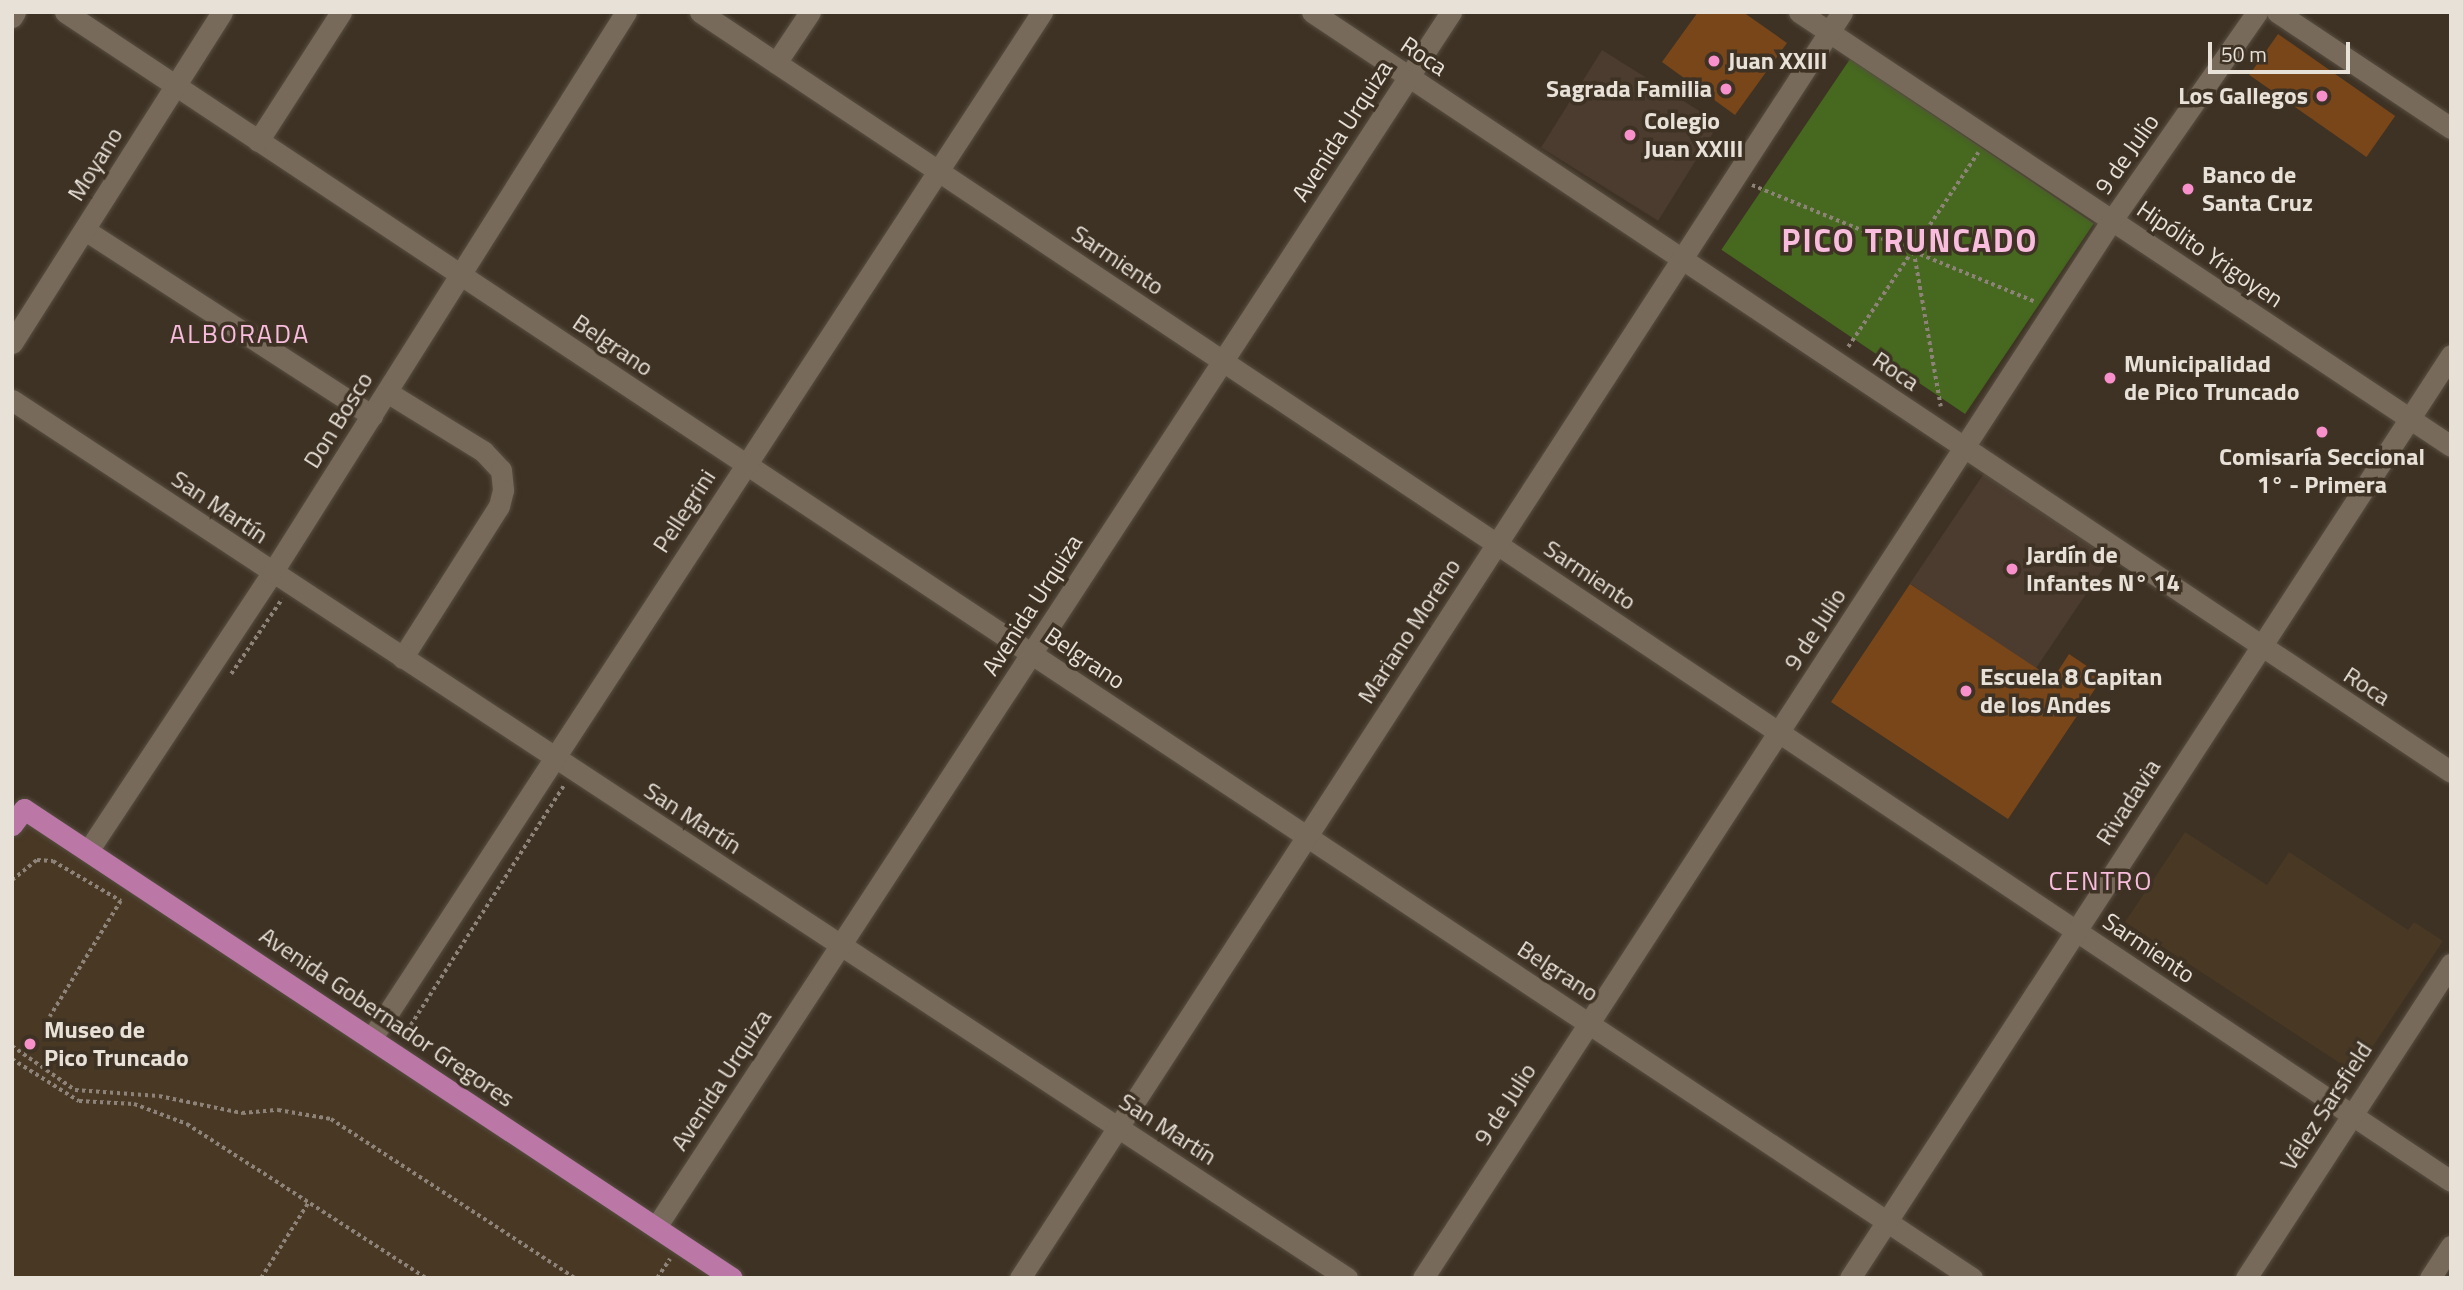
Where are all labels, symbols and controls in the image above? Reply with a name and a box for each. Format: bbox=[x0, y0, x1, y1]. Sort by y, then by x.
scale bar bbox=[2211, 28, 2353, 72]
street label: Roca bbox=[1395, 30, 1453, 82]
text: 50 m bbox=[2221, 38, 2267, 70]
place label: Juan XXIII bbox=[1728, 47, 1827, 75]
marker: Juan XXIII bbox=[1706, 53, 1722, 69]
street label: Avenida Urquiza bbox=[1286, 55, 1398, 207]
place label: Sagrada Familia bbox=[1546, 75, 1712, 103]
marker: Sagrada Familia bbox=[1718, 81, 1734, 97]
place label: Los Gallegos bbox=[2178, 82, 2308, 110]
marker: Los Gallegos bbox=[2314, 88, 2330, 104]
place label: Colegio Juan XXIII bbox=[1644, 107, 1743, 163]
street label: 9 de Julio bbox=[2089, 108, 2165, 200]
street label: Moyano bbox=[61, 122, 129, 206]
marker: Colegio Juan XXIII bbox=[1622, 127, 1638, 143]
place label: Banco de Santa Cruz bbox=[2202, 161, 2313, 217]
marker: Banco de Santa Cruz bbox=[2180, 181, 2196, 197]
street label: Hipólito Yrigoyen bbox=[2131, 194, 2289, 314]
street label: Sarmiento bbox=[1067, 219, 1169, 301]
district label: PICO TRUNCADO bbox=[1783, 221, 2037, 259]
street label: Belgrano bbox=[567, 308, 659, 382]
district label: ALBORADA bbox=[171, 318, 309, 350]
street label: Roca bbox=[1867, 345, 1925, 397]
place label: Municipalidad de Pico Truncado bbox=[2124, 350, 2299, 406]
street label: Don Bosco bbox=[297, 367, 379, 473]
marker: Municipalidad de Pico Truncado bbox=[2102, 370, 2118, 386]
marker: Comisaría Seccional 1° - Primera bbox=[2314, 424, 2330, 440]
place label: Comisaría Seccional 1° - Primera bbox=[2219, 443, 2425, 499]
street label: San Martín bbox=[166, 464, 274, 550]
street label: Pellegrini bbox=[646, 464, 722, 558]
street label: Avenida Urquiza bbox=[976, 529, 1088, 681]
street label: Sarmiento bbox=[1539, 534, 1641, 616]
place label: Jardín de Infantes N° 14 bbox=[2026, 541, 2180, 597]
street label: Mariano Moreno bbox=[1351, 553, 1467, 709]
marker: Jardín de Infantes N° 14 bbox=[2004, 561, 2020, 577]
street label: 9 de Julio bbox=[1778, 583, 1852, 675]
street label: Belgrano bbox=[1039, 621, 1131, 695]
street label: Roca bbox=[2338, 660, 2396, 712]
place label: Escuela 8 Capitan de los Andes bbox=[1980, 663, 2162, 719]
marker: Escuela 8 Capitan de los Andes bbox=[1958, 683, 1974, 699]
street label: Rivadavia bbox=[2090, 754, 2166, 850]
street label: San Martín bbox=[639, 776, 747, 860]
district label: CENTRO bbox=[2049, 865, 2153, 897]
street label: Sarmiento bbox=[2098, 907, 2200, 989]
street label: Avenida Gobernador Gregores bbox=[254, 921, 520, 1113]
street label: Belgrano bbox=[1512, 934, 1604, 1008]
street label: Avenida Urquiza bbox=[665, 1004, 777, 1156]
place label: Museo de Pico Truncado bbox=[44, 1016, 189, 1072]
marker: Museo de Pico Truncado bbox=[22, 1036, 38, 1052]
street label: Vélez Sarsfield bbox=[2274, 1036, 2378, 1176]
street label: 9 de Julio bbox=[1468, 1058, 1542, 1150]
street label: San Martín bbox=[1114, 1087, 1222, 1171]

